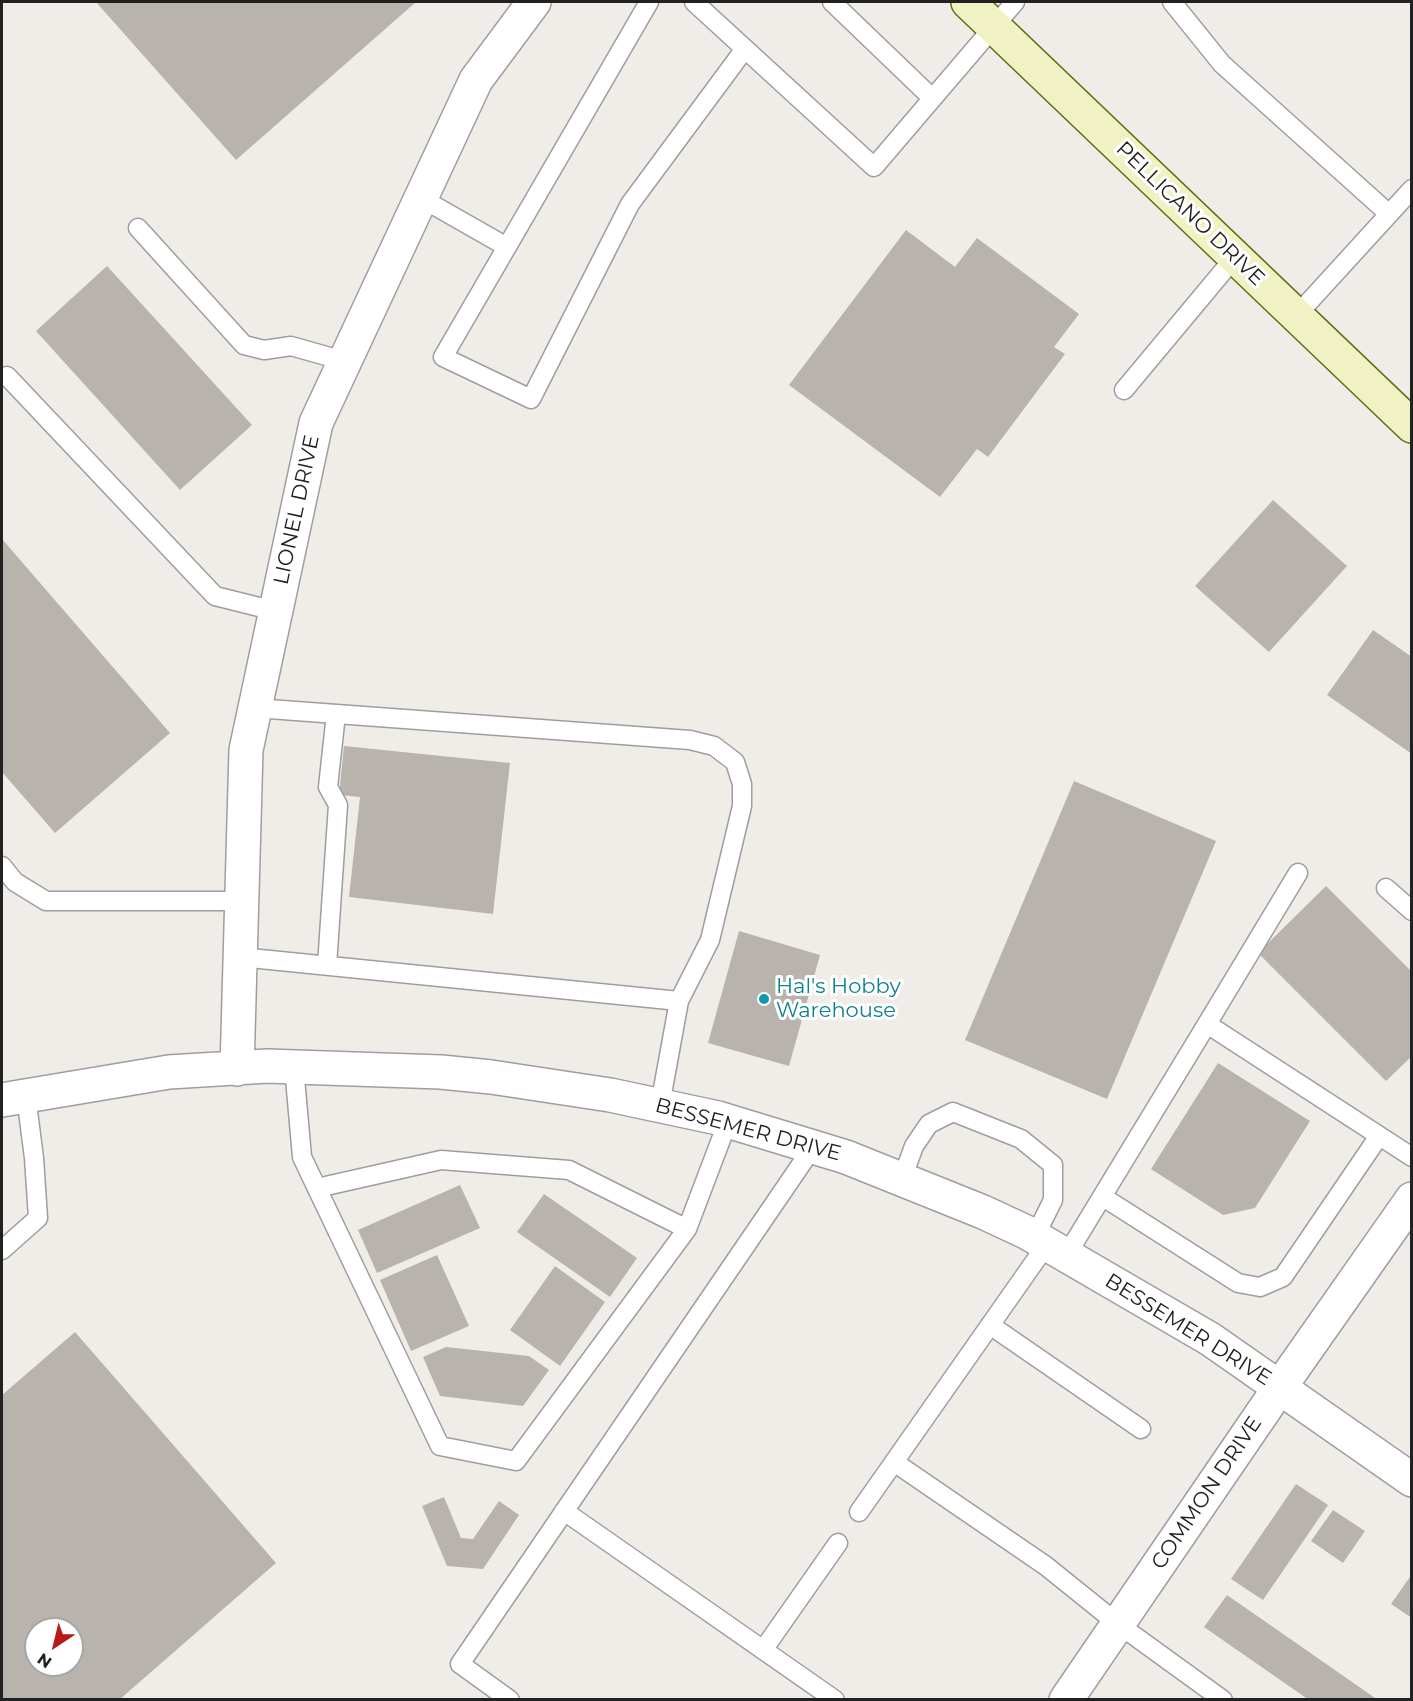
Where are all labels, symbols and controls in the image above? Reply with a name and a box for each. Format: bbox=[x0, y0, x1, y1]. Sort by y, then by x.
street label: PELLICANO DRIVE bbox=[1110, 137, 1270, 291]
street label: LIONEL DRIVE bbox=[269, 433, 325, 587]
place label: Hal's Hobby Warehouse bbox=[776, 974, 901, 1024]
marker: Hal's Hobby Warehouse bbox=[757, 992, 771, 1006]
street label: BESSEMER DRIVE bbox=[652, 1093, 844, 1167]
street label: BESSEMER DRIVE bbox=[1100, 1269, 1276, 1391]
street label: COMMON DRIVE bbox=[1146, 1412, 1268, 1574]
north arrow bbox=[24, 1617, 84, 1677]
text: N bbox=[34, 1649, 55, 1672]

